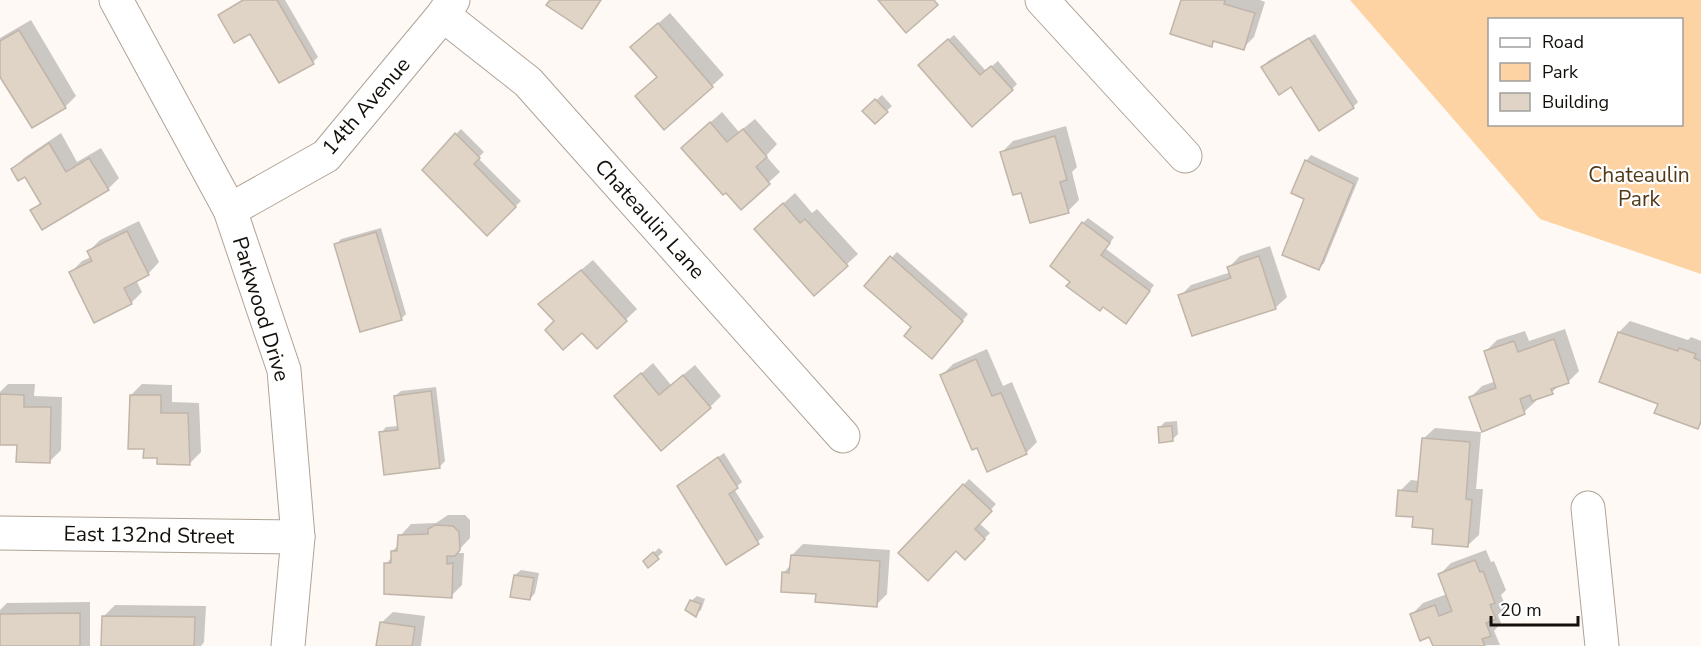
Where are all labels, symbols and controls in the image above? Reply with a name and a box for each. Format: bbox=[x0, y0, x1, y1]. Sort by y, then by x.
legend bbox=[1488, 18, 1683, 126]
text: Road bbox=[1542, 30, 1584, 54]
street label: 14th Avenue bbox=[316, 51, 416, 161]
text: Park bbox=[1542, 60, 1579, 84]
text: Building bbox=[1542, 90, 1609, 114]
street label: Chateaulin Lane bbox=[589, 153, 711, 285]
park label: Chateaulin Park bbox=[1588, 161, 1690, 213]
street label: Parkwood Drive bbox=[226, 233, 296, 385]
street label: East 132nd Street bbox=[63, 520, 235, 550]
scale bar bbox=[1491, 589, 1578, 627]
text: 20 m bbox=[1500, 598, 1542, 622]

